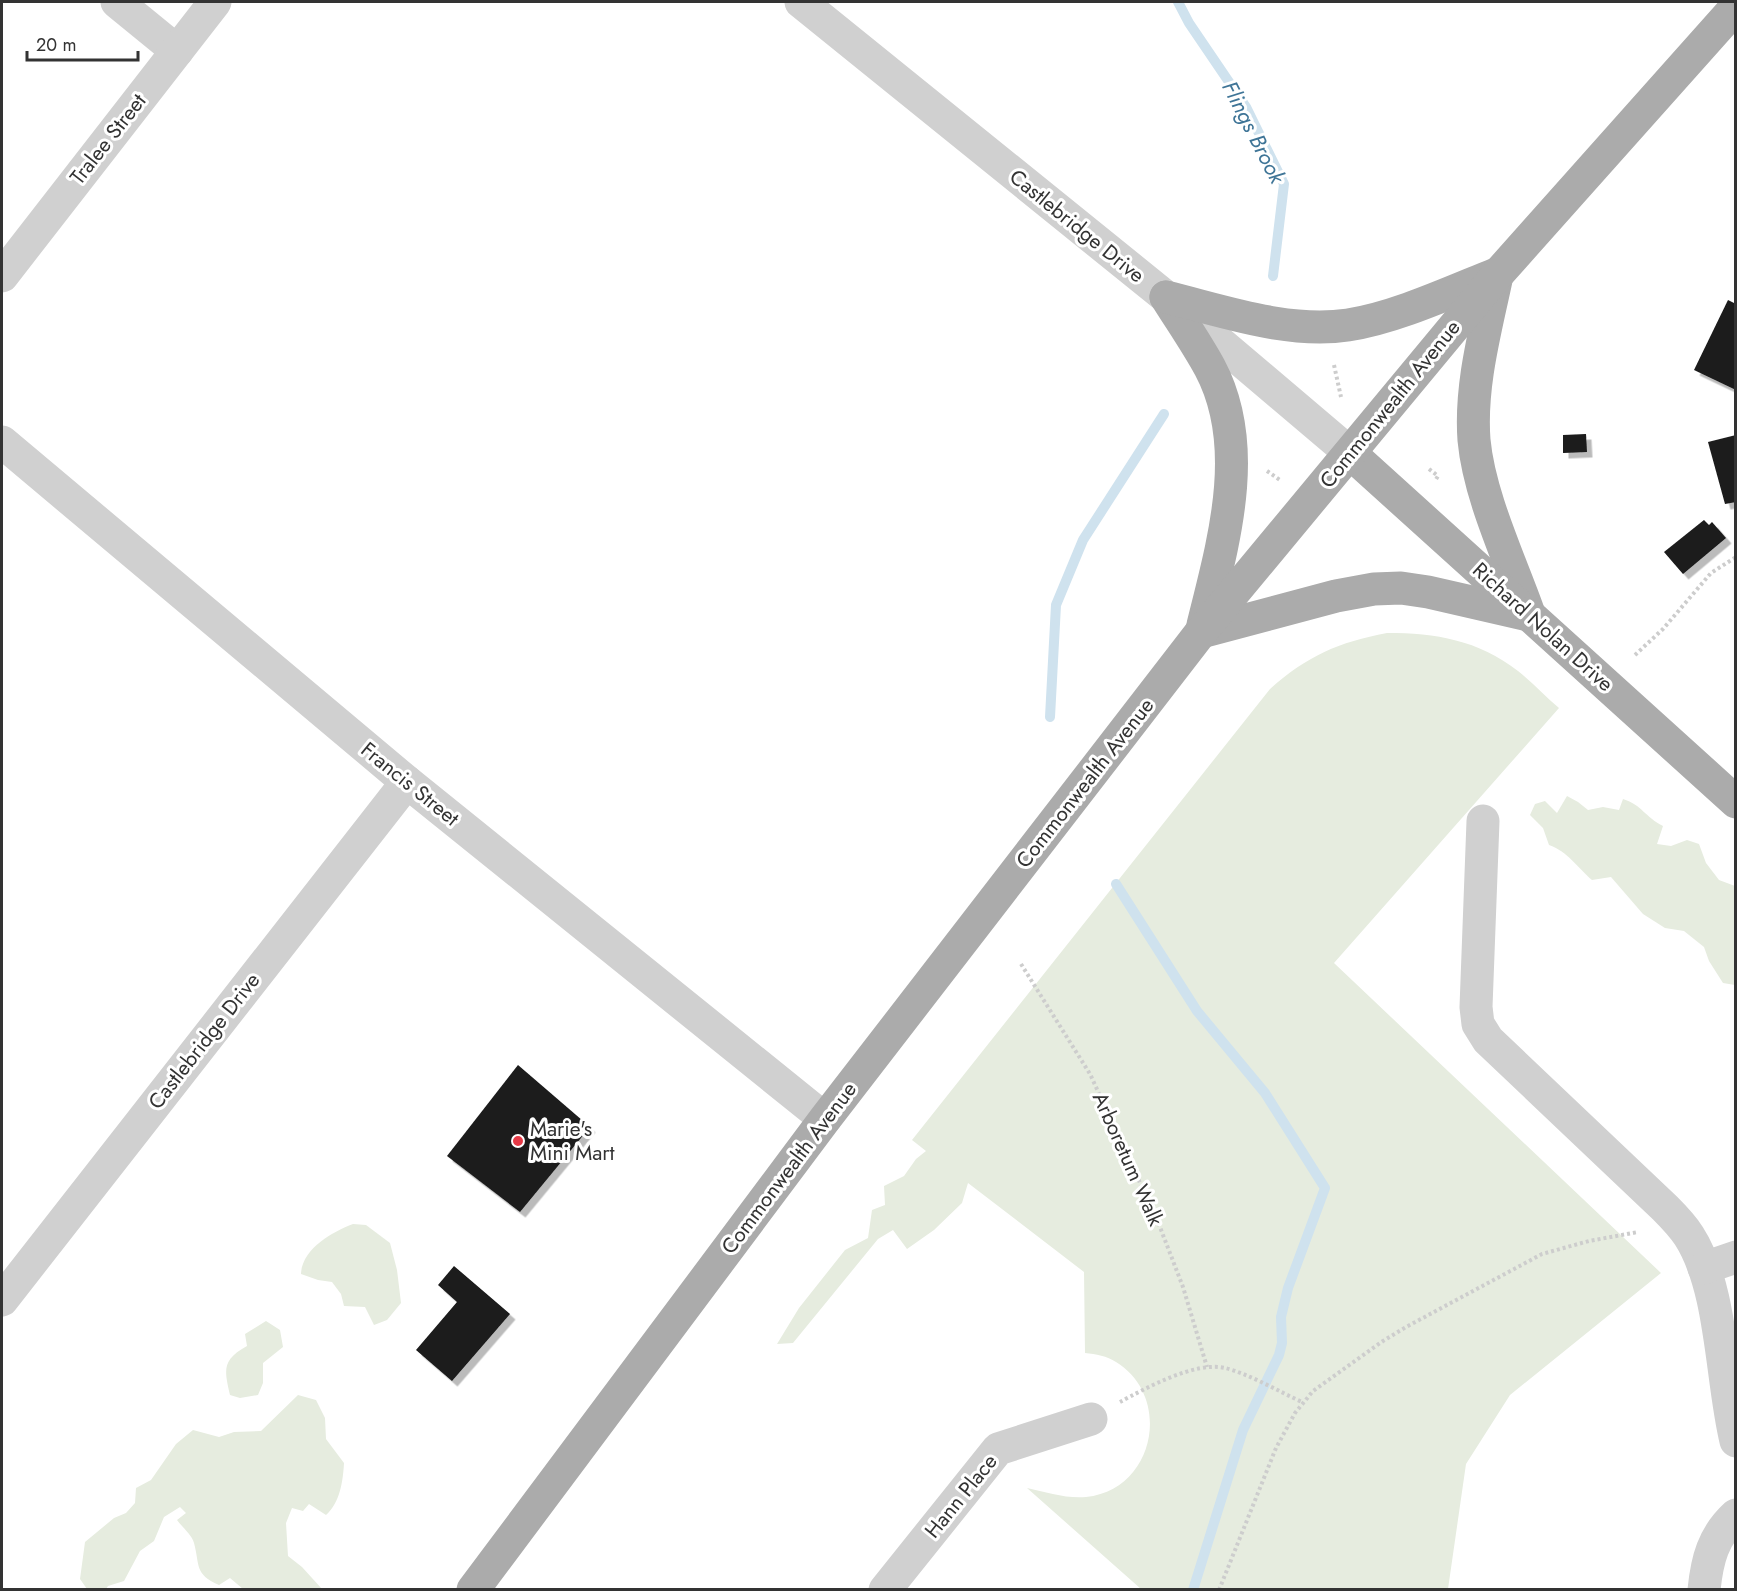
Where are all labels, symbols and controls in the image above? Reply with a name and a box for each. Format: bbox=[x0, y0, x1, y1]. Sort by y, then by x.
scale bar bbox=[27, 24, 138, 62]
text: 20 m bbox=[36, 32, 76, 58]
water label: Flings Brook bbox=[1214, 75, 1294, 190]
street label: Tralee Street bbox=[63, 87, 153, 191]
street label: Castlebridge Drive bbox=[1003, 162, 1151, 290]
street label: Commonwealth Avenue bbox=[1313, 313, 1467, 494]
street label: Richard Nolan Drive bbox=[1466, 555, 1620, 699]
street label: Commonwealth Avenue bbox=[1009, 691, 1161, 874]
street label: Francis Street bbox=[354, 735, 466, 833]
street label: Castlebridge Drive bbox=[141, 966, 267, 1116]
street label: Commonwealth Avenue bbox=[714, 1076, 864, 1260]
street label: Arboretum Walk bbox=[1085, 1087, 1171, 1231]
place label: Marie's Mini Mart bbox=[530, 1114, 615, 1168]
marker: Marie's Mini Mart bbox=[511, 1134, 525, 1148]
street label: Hann Place bbox=[918, 1447, 1004, 1545]

